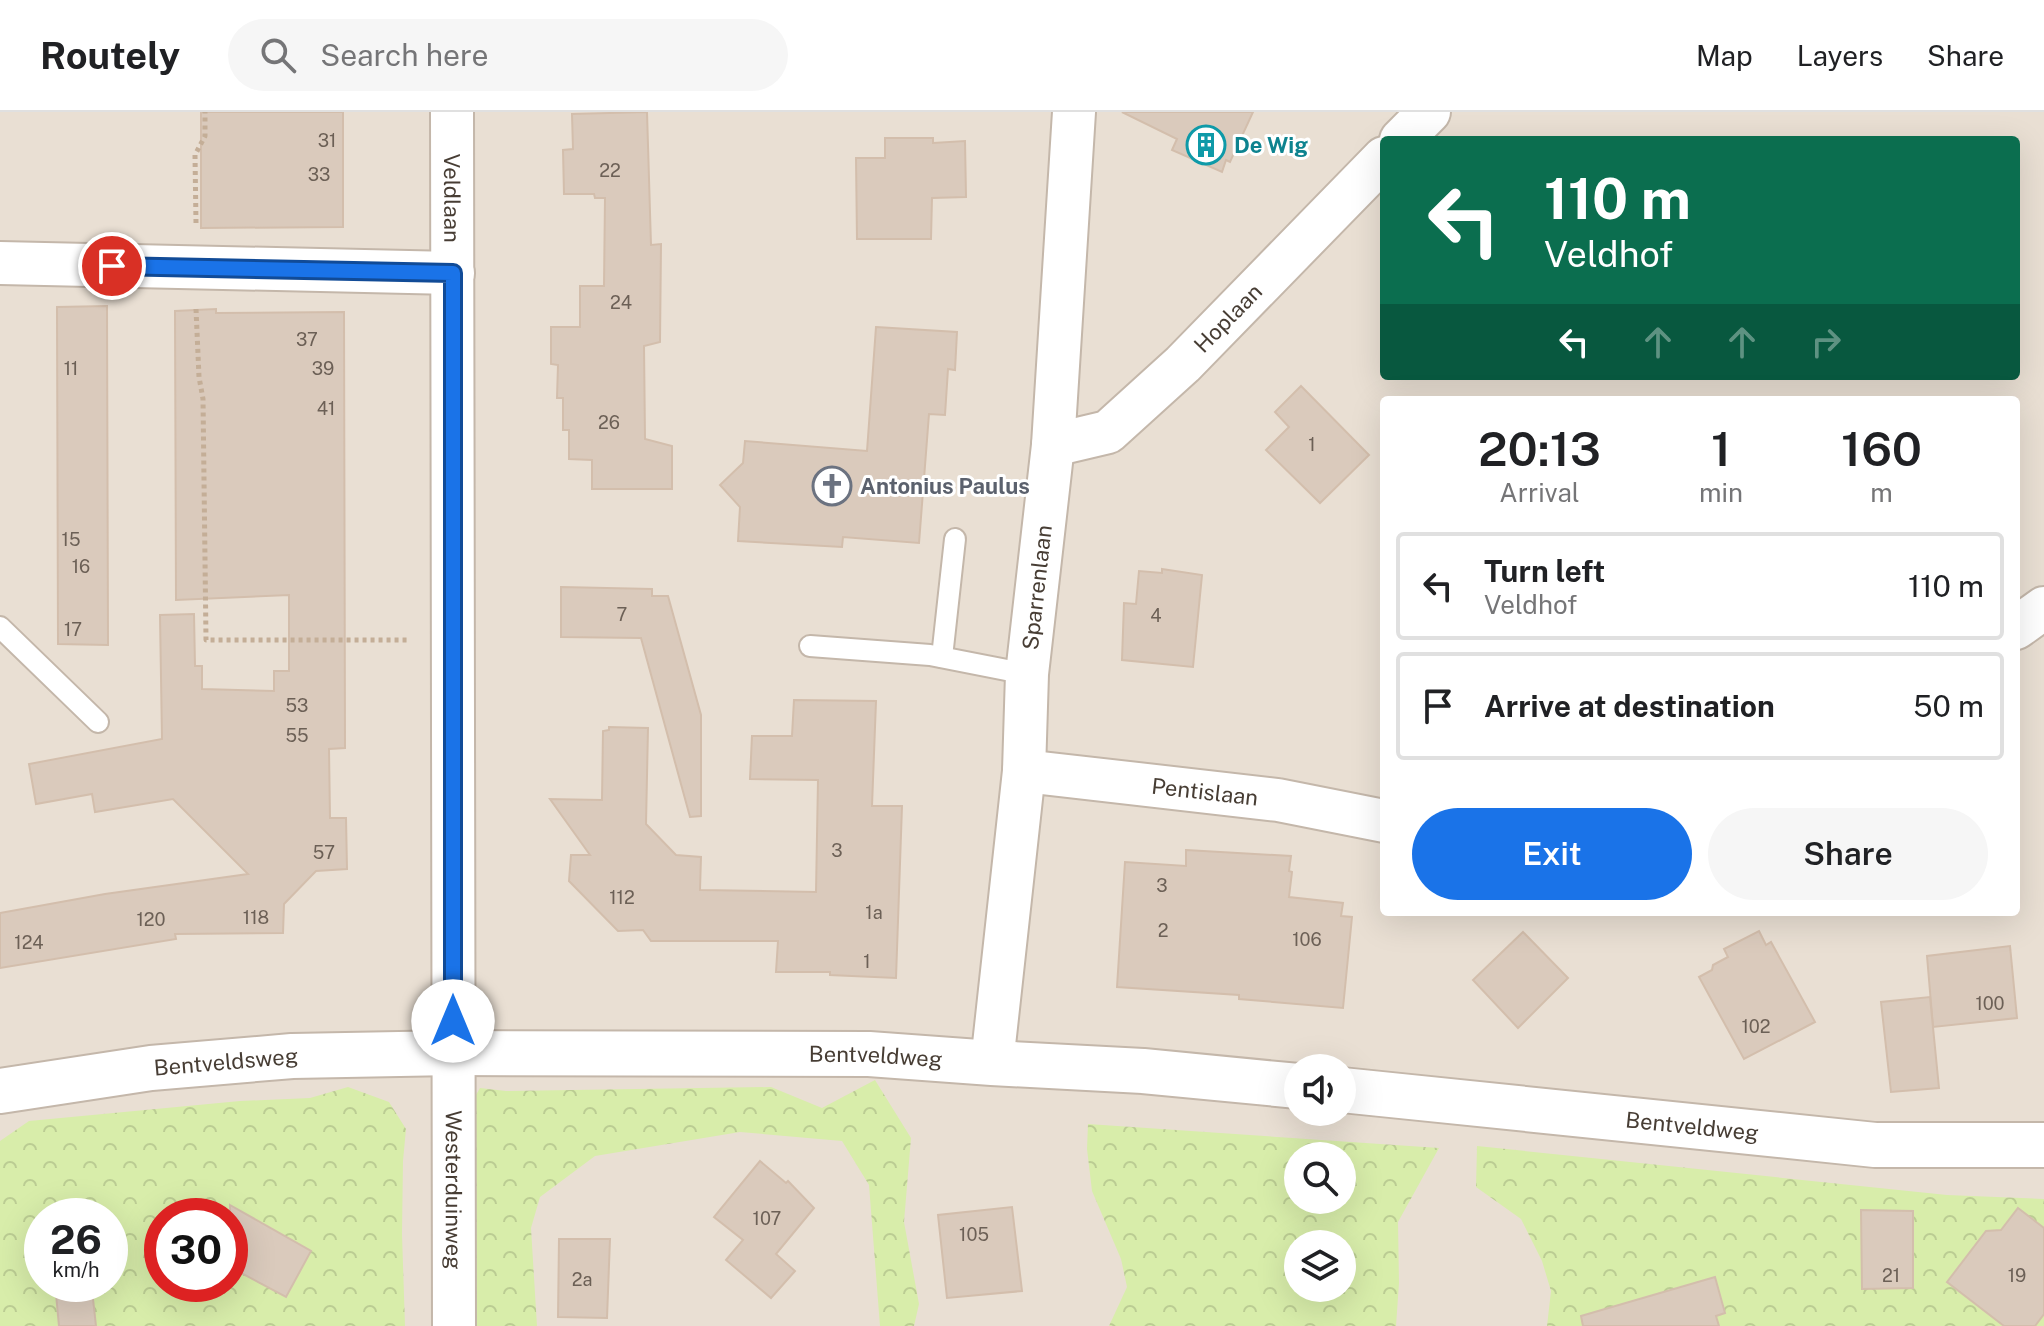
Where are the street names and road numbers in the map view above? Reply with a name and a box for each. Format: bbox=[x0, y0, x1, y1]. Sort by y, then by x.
street label: Veldlaan bbox=[439, 153, 465, 243]
street label: Hoplaan bbox=[1189, 278, 1267, 358]
street label: Sparrenlaan bbox=[1017, 523, 1057, 651]
street label: Pentislaan bbox=[1150, 773, 1260, 811]
street label: Bentveldweg bbox=[809, 1041, 943, 1072]
street label: Bentveldsweg bbox=[153, 1043, 299, 1081]
street label: Bentveldweg bbox=[1624, 1106, 1760, 1146]
street label: Westerduinweg bbox=[441, 1110, 467, 1270]

